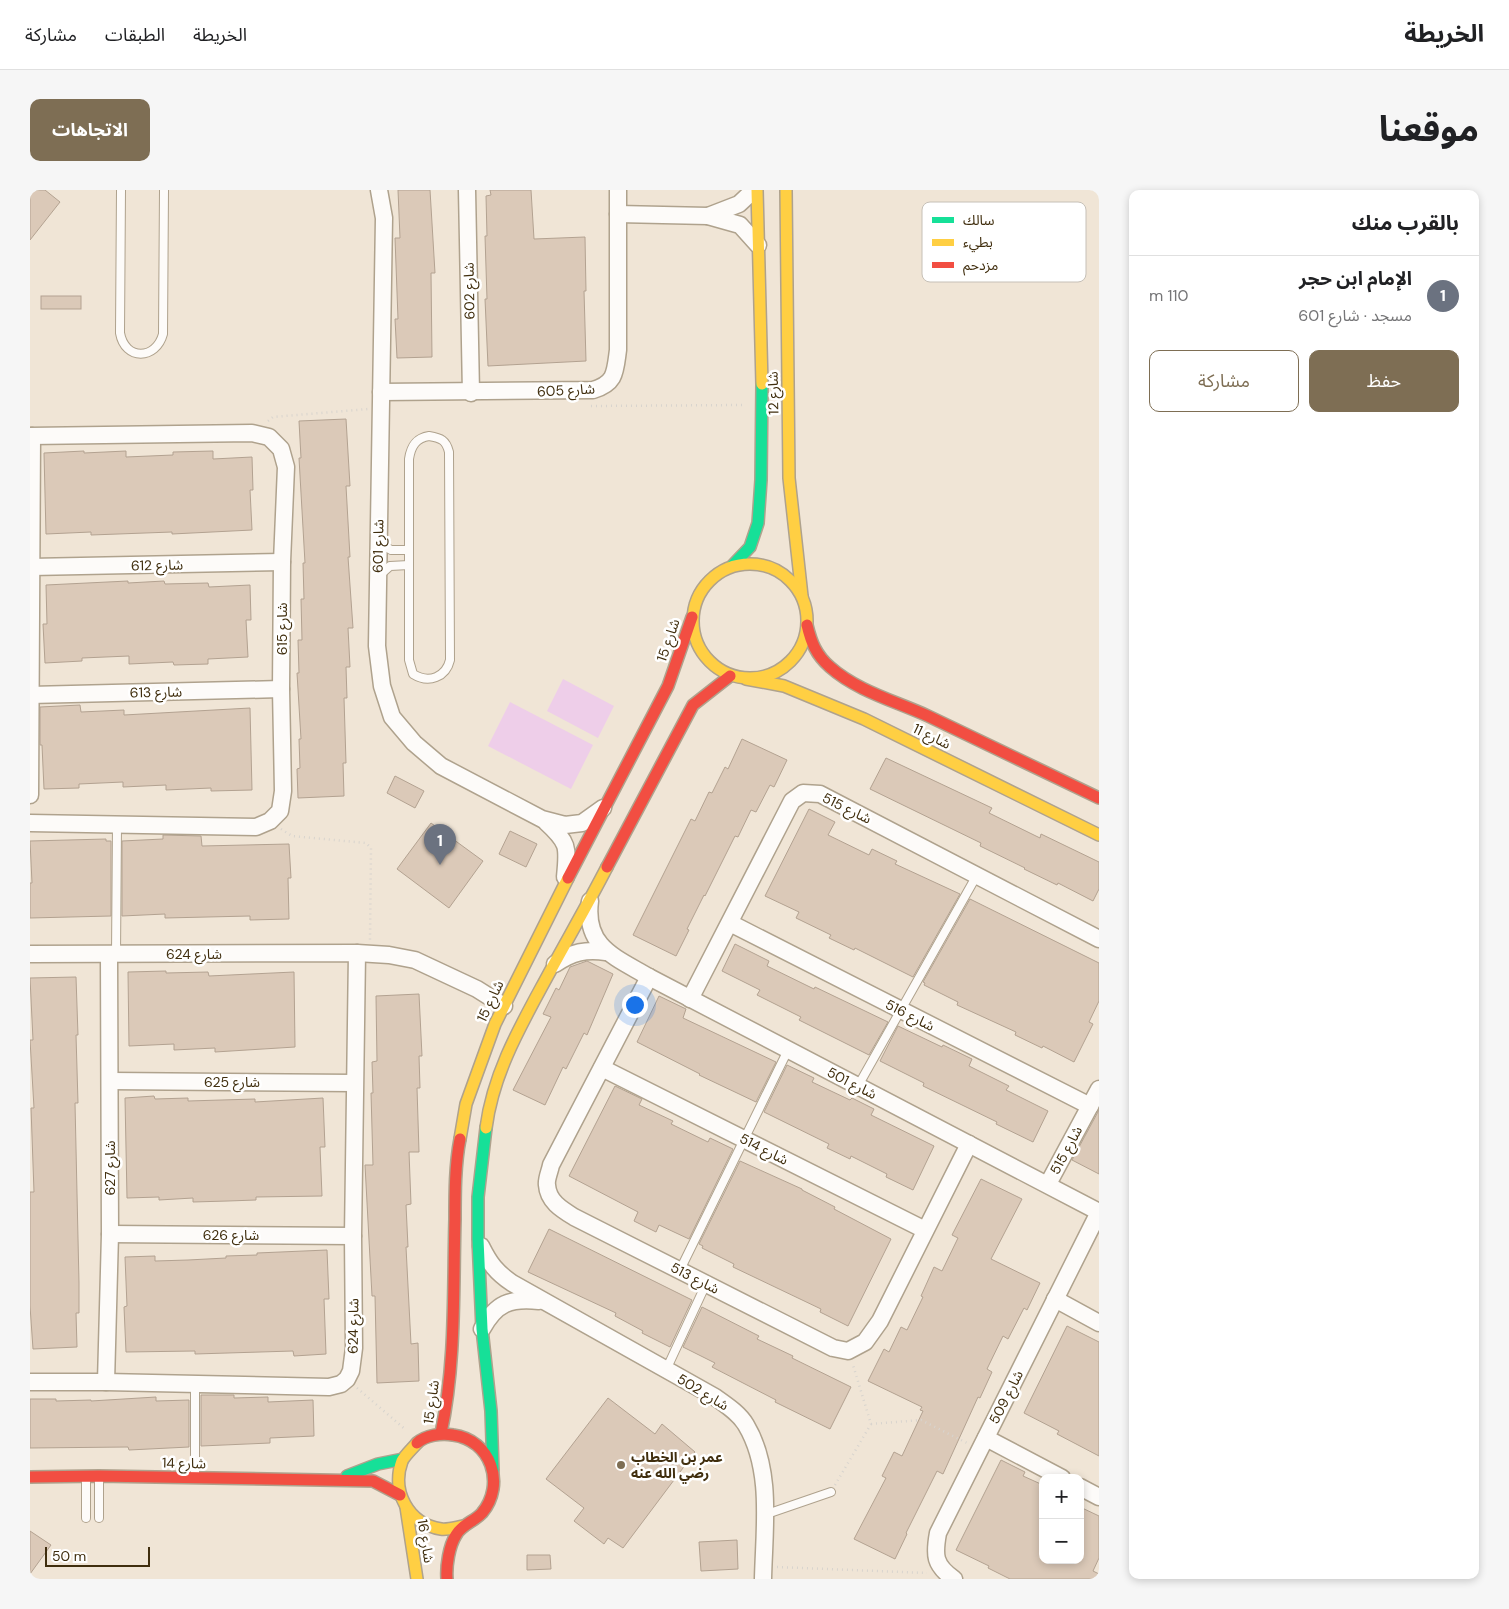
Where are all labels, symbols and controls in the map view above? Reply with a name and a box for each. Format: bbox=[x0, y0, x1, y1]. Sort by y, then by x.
text: الخريطة bbox=[1404, 18, 1484, 49]
text: مشاركة bbox=[25, 23, 77, 47]
text: الطبقات bbox=[105, 23, 165, 47]
text: الخريطة bbox=[193, 23, 247, 47]
button: الاتجاهات bbox=[30, 99, 150, 161]
text: موقعنا bbox=[1379, 106, 1479, 152]
legend bbox=[922, 202, 1086, 282]
text: بالقرب منك bbox=[1352, 209, 1459, 237]
text: سالك bbox=[963, 211, 995, 229]
text: بطيء bbox=[963, 233, 993, 253]
text: مزدحم bbox=[963, 256, 998, 276]
street label: شارع 602 bbox=[460, 262, 480, 320]
text: الإمام ابن حجر bbox=[1299, 266, 1412, 291]
text: 110 m bbox=[1149, 285, 1188, 306]
text: 1 bbox=[1440, 285, 1446, 306]
text: مسجد · شارع 601 bbox=[1298, 305, 1412, 326]
button: مشاركة bbox=[1149, 350, 1299, 412]
button: حفظ bbox=[1309, 350, 1459, 412]
street label: شارع 12 bbox=[764, 371, 784, 415]
street label: شارع 605 bbox=[537, 379, 596, 403]
street label: شارع 601 bbox=[369, 519, 389, 573]
street label: شارع 612 bbox=[131, 556, 183, 576]
street label: شارع 615 bbox=[273, 603, 293, 655]
street label: شارع 15 bbox=[652, 616, 686, 664]
street label: شارع 613 bbox=[130, 683, 182, 703]
street label: شارع 11 bbox=[909, 719, 954, 755]
street label: شارع 515 bbox=[819, 788, 875, 829]
pin: 1 bbox=[424, 824, 456, 865]
street label: شارع 624 bbox=[166, 945, 222, 965]
street label: شارع 15 bbox=[473, 977, 509, 1026]
your location bbox=[622, 992, 648, 1018]
street label: شارع 516 bbox=[882, 995, 938, 1037]
street label: شارع 501 bbox=[823, 1063, 880, 1105]
street label: شارع 625 bbox=[204, 1073, 260, 1093]
street label: شارع 515 bbox=[1046, 1123, 1088, 1178]
street label: شارع 514 bbox=[736, 1129, 791, 1171]
street label: شارع 627 bbox=[101, 1141, 121, 1195]
street label: شارع 626 bbox=[203, 1226, 259, 1246]
street label: شارع 513 bbox=[667, 1258, 722, 1300]
street label: شارع 624 bbox=[344, 1298, 364, 1354]
street label: شارع 509 bbox=[985, 1367, 1029, 1428]
street label: شارع 502 bbox=[673, 1370, 732, 1416]
street label: شارع 15 bbox=[419, 1379, 445, 1425]
place label: عمر بن الخطاب رضي الله عنه bbox=[631, 1448, 723, 1484]
street label: شارع 14 bbox=[162, 1454, 206, 1474]
marker: عمر بن الخطاب رضي الله عنه bbox=[615, 1459, 627, 1471]
map controls bbox=[1039, 1474, 1084, 1564]
button: + bbox=[1039, 1474, 1084, 1519]
street label: شارع 16 bbox=[412, 1518, 438, 1565]
button: − bbox=[1039, 1519, 1084, 1564]
scale bar bbox=[45, 1544, 150, 1567]
text: 50 m bbox=[52, 1547, 86, 1565]

